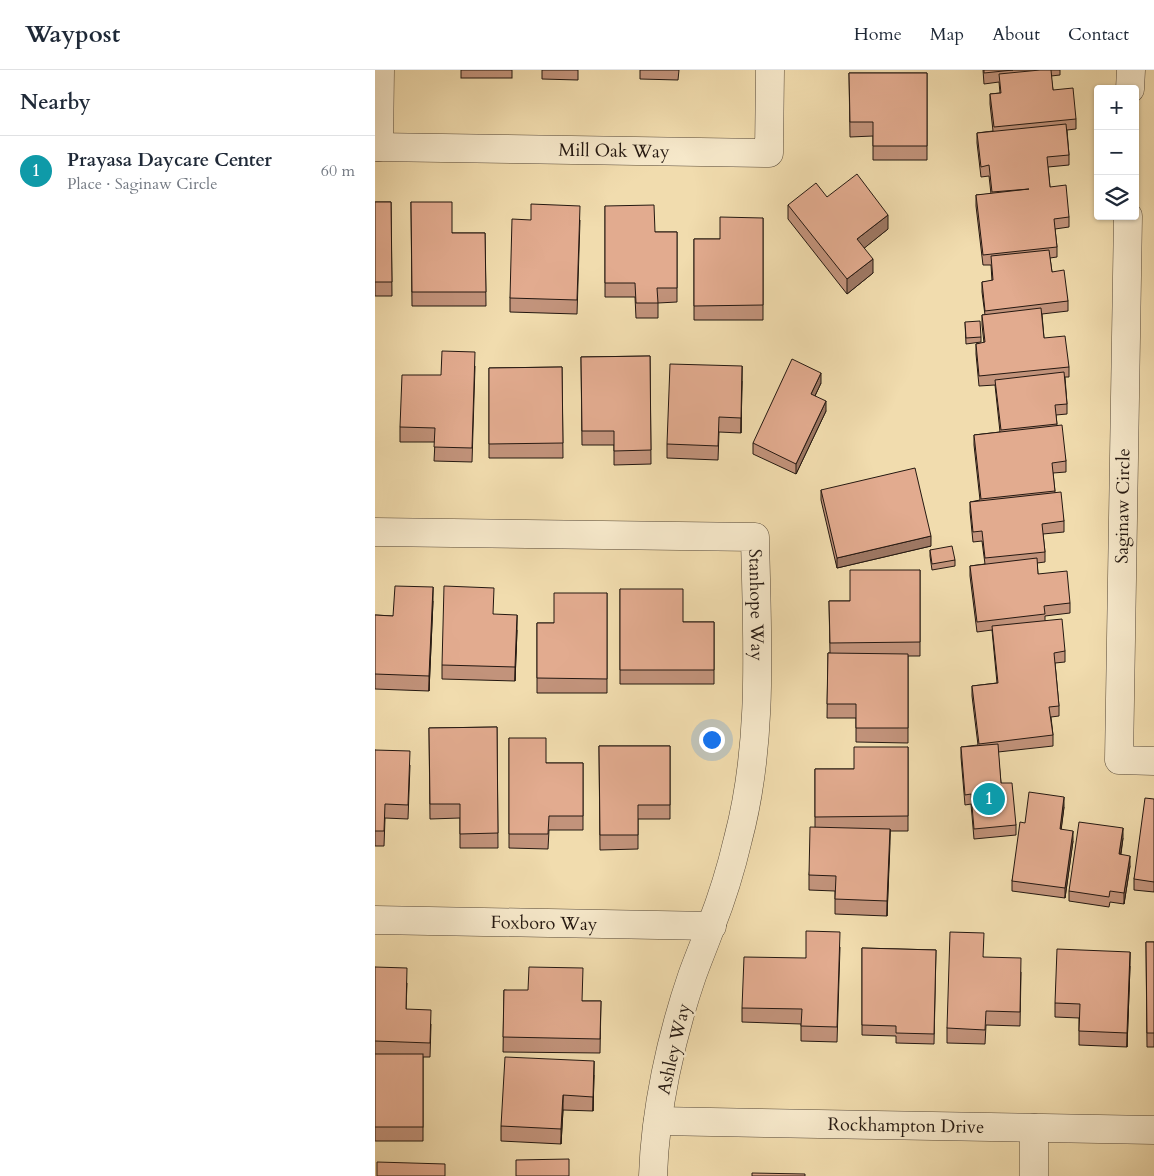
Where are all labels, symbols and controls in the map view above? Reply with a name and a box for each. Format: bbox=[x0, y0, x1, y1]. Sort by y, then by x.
text: Waypost bbox=[25, 18, 120, 51]
text: Home bbox=[854, 22, 902, 47]
text: Map bbox=[930, 22, 964, 47]
text: About bbox=[992, 22, 1040, 47]
text: Contact bbox=[1068, 22, 1129, 47]
map controls bbox=[1094, 85, 1139, 220]
button: + bbox=[1094, 85, 1139, 130]
text: Nearby bbox=[20, 88, 91, 117]
button: − bbox=[1094, 130, 1139, 175]
street label: Mill Oak Way bbox=[558, 137, 670, 164]
text: Prayasa Daycare Center bbox=[67, 147, 272, 173]
text: 1 bbox=[32, 160, 40, 182]
text: 60 m bbox=[321, 160, 355, 182]
text: Place · Saginaw Circle bbox=[67, 173, 217, 195]
button: layers bbox=[1094, 175, 1139, 220]
street label: Saginaw Circle bbox=[1109, 448, 1137, 564]
street label: Stanhope Way bbox=[743, 549, 770, 662]
your location bbox=[699, 727, 725, 753]
pin: 1 bbox=[973, 780, 1005, 818]
street label: Foxboro Way bbox=[490, 910, 598, 936]
street label: Ashley Way bbox=[651, 1000, 697, 1097]
street label: Rockhampton Drive bbox=[827, 1112, 984, 1139]

